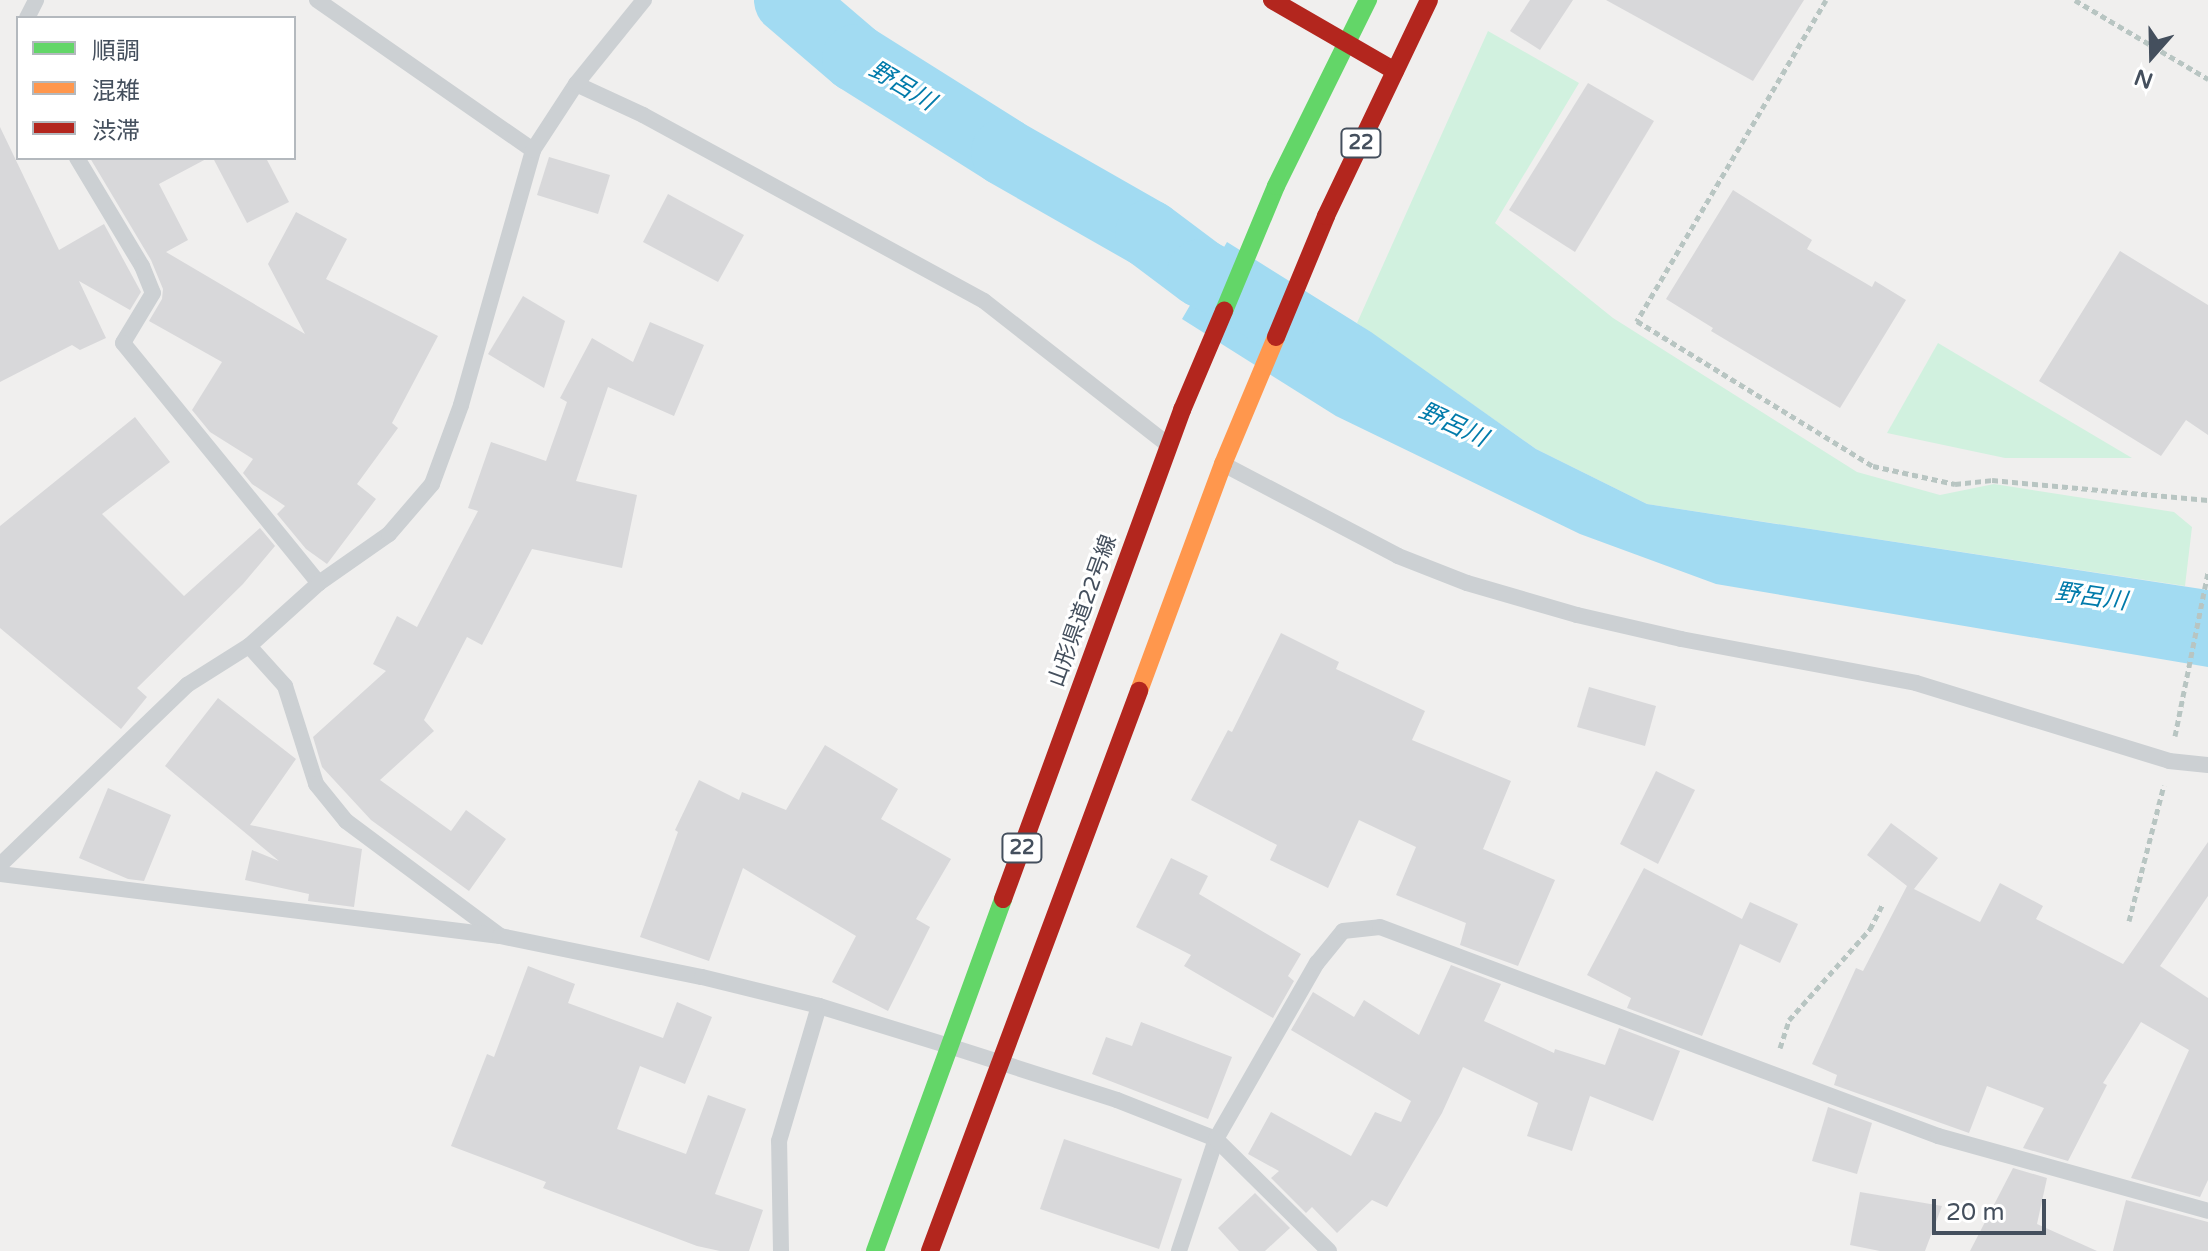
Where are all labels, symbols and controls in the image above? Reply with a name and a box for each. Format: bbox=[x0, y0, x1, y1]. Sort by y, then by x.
legend bbox=[16, 16, 296, 160]
north arrow bbox=[2112, 16, 2192, 96]
text: 順調 bbox=[92, 37, 140, 66]
water label: 野呂川 bbox=[864, 55, 940, 117]
text: N bbox=[2131, 63, 2157, 94]
text: 混雑 bbox=[92, 77, 140, 106]
text: 渋滞 bbox=[92, 117, 140, 146]
road number: 22 bbox=[1339, 127, 1383, 159]
water label: 野呂川 bbox=[1414, 397, 1492, 453]
street label: 山形県道22号線 bbox=[1043, 531, 1123, 691]
water label: 野呂川 bbox=[2053, 578, 2129, 616]
road number: 22 bbox=[1000, 832, 1044, 864]
scale bar bbox=[1936, 1183, 2050, 1233]
text: 20 m bbox=[1946, 1198, 2004, 1227]

